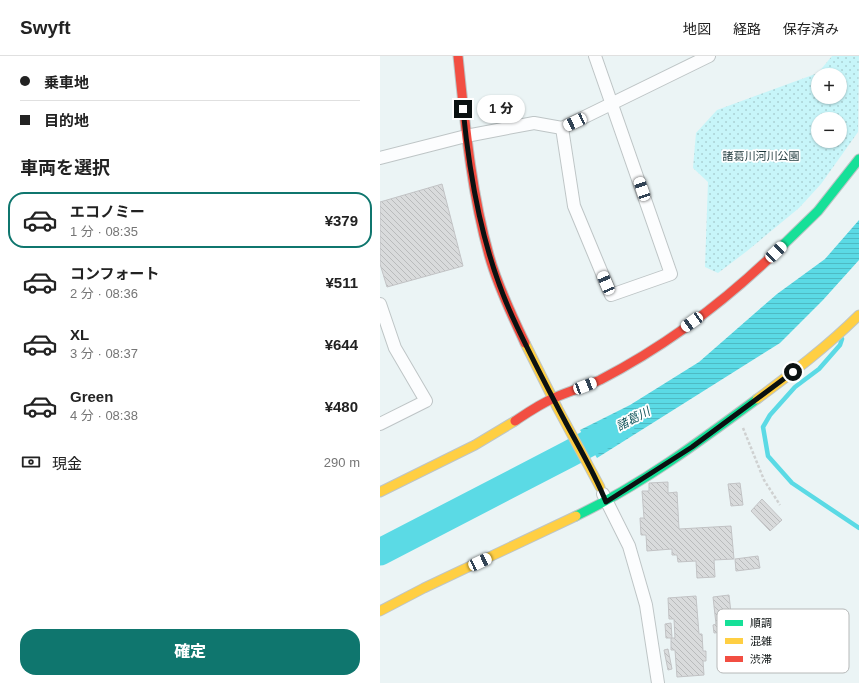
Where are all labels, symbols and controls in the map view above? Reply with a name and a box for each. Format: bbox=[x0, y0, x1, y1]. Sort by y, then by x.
text: Swyft bbox=[20, 17, 71, 38]
text: 地図 bbox=[683, 21, 711, 37]
text: 経路 bbox=[733, 21, 761, 37]
text: 保存済み bbox=[783, 21, 839, 37]
map controls bbox=[811, 68, 847, 148]
button: + bbox=[811, 68, 847, 104]
text: 乗車地 bbox=[44, 74, 89, 91]
callout: 1 分 bbox=[477, 95, 525, 123]
route end bbox=[454, 100, 472, 118]
text: 1 分 bbox=[489, 101, 513, 116]
car bbox=[562, 111, 588, 133]
text: 目的地 bbox=[44, 112, 89, 129]
button: − bbox=[811, 112, 847, 148]
park label: 諸葛川河川公園 bbox=[723, 150, 800, 162]
text: 車両を選択 bbox=[20, 158, 110, 178]
car bbox=[632, 176, 652, 202]
icon: car bbox=[22, 202, 58, 238]
text: エコノミー bbox=[70, 203, 145, 220]
text: ¥379 bbox=[325, 212, 358, 229]
text: 1 分 · 08:35 bbox=[70, 224, 138, 239]
car bbox=[763, 239, 789, 265]
icon: car bbox=[22, 264, 58, 300]
text: コンフォート bbox=[70, 265, 160, 282]
car bbox=[596, 270, 616, 296]
text: ¥511 bbox=[325, 274, 358, 291]
text: 2 分 · 08:36 bbox=[70, 286, 138, 301]
car bbox=[679, 310, 705, 334]
icon: car bbox=[22, 326, 58, 362]
text: XL bbox=[70, 326, 89, 343]
text: ¥644 bbox=[325, 336, 358, 353]
text: 3 分 · 08:37 bbox=[70, 346, 138, 361]
route start bbox=[784, 363, 802, 381]
car bbox=[572, 376, 598, 396]
icon: car bbox=[22, 388, 58, 424]
text: Green bbox=[70, 388, 113, 405]
text: ¥480 bbox=[325, 398, 358, 415]
water label: 諸葛川 bbox=[614, 403, 654, 434]
text: 4 分 · 08:38 bbox=[70, 408, 138, 423]
icon: cash bbox=[20, 451, 42, 473]
text: 現金 bbox=[52, 455, 82, 472]
text: 290 m bbox=[324, 455, 360, 470]
car bbox=[467, 551, 493, 573]
legend bbox=[717, 609, 849, 673]
text: 順調 bbox=[750, 617, 772, 629]
button: 確定 bbox=[20, 629, 360, 675]
text: 混雑 bbox=[750, 635, 772, 647]
text: 渋滞 bbox=[750, 653, 772, 665]

